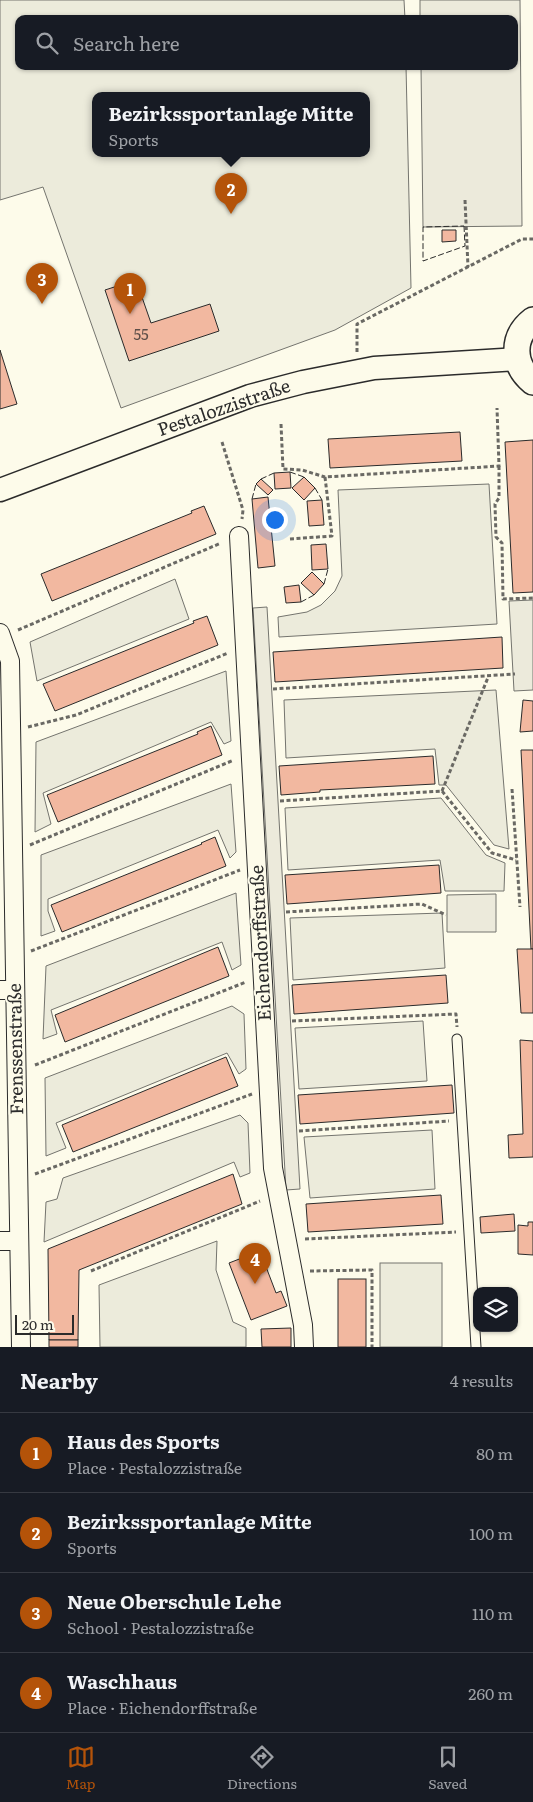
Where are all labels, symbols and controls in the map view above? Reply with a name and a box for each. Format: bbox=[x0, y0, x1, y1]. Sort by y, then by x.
search box bbox=[15, 15, 518, 70]
icon: search bbox=[33, 29, 61, 57]
text: Search here bbox=[73, 29, 180, 57]
popup bbox=[92, 92, 370, 157]
text: Bezirkssportanlage Mitte bbox=[109, 99, 353, 127]
text: Sports bbox=[109, 127, 158, 151]
pin: 2 bbox=[215, 173, 247, 214]
pin: 3 bbox=[26, 263, 58, 304]
pin: 1 bbox=[114, 273, 146, 314]
house number: 55 bbox=[133, 322, 149, 345]
street label: Pestalozzistraße bbox=[153, 371, 294, 442]
your location bbox=[262, 507, 288, 533]
street label: Eichendorffstraße bbox=[242, 864, 277, 1022]
street label: Frenssenstraße bbox=[0, 983, 29, 1115]
pin: 4 bbox=[239, 1243, 271, 1284]
map controls bbox=[473, 1287, 518, 1332]
button: layers bbox=[473, 1287, 518, 1332]
scale bar bbox=[15, 1312, 74, 1335]
text: 20 m bbox=[22, 1314, 54, 1334]
text: Nearby bbox=[20, 1364, 98, 1395]
text: 4 results bbox=[450, 1368, 513, 1392]
text: Haus des Sports bbox=[67, 1427, 220, 1455]
text: 1 bbox=[33, 1441, 39, 1465]
text: 80 m bbox=[476, 1441, 513, 1465]
text: Place · Pestalozzistraße bbox=[67, 1455, 242, 1479]
text: Bezirkssportanlage Mitte bbox=[67, 1507, 312, 1535]
text: 2 bbox=[32, 1521, 40, 1545]
text: 100 m bbox=[469, 1521, 513, 1545]
text: Sports bbox=[67, 1535, 117, 1559]
text: Neue Oberschule Lehe bbox=[67, 1587, 281, 1615]
text: 3 bbox=[32, 1601, 40, 1625]
text: 110 m bbox=[472, 1601, 513, 1625]
text: School · Pestalozzistraße bbox=[67, 1615, 254, 1639]
text: Waschhaus bbox=[67, 1667, 177, 1695]
text: 4 bbox=[31, 1681, 41, 1705]
text: 260 m bbox=[468, 1681, 513, 1705]
text: Place · Eichendorffstraße bbox=[67, 1695, 257, 1719]
tab: Map bbox=[66, 1743, 96, 1793]
tab: Directions bbox=[227, 1743, 297, 1793]
tab: Saved bbox=[428, 1743, 467, 1793]

